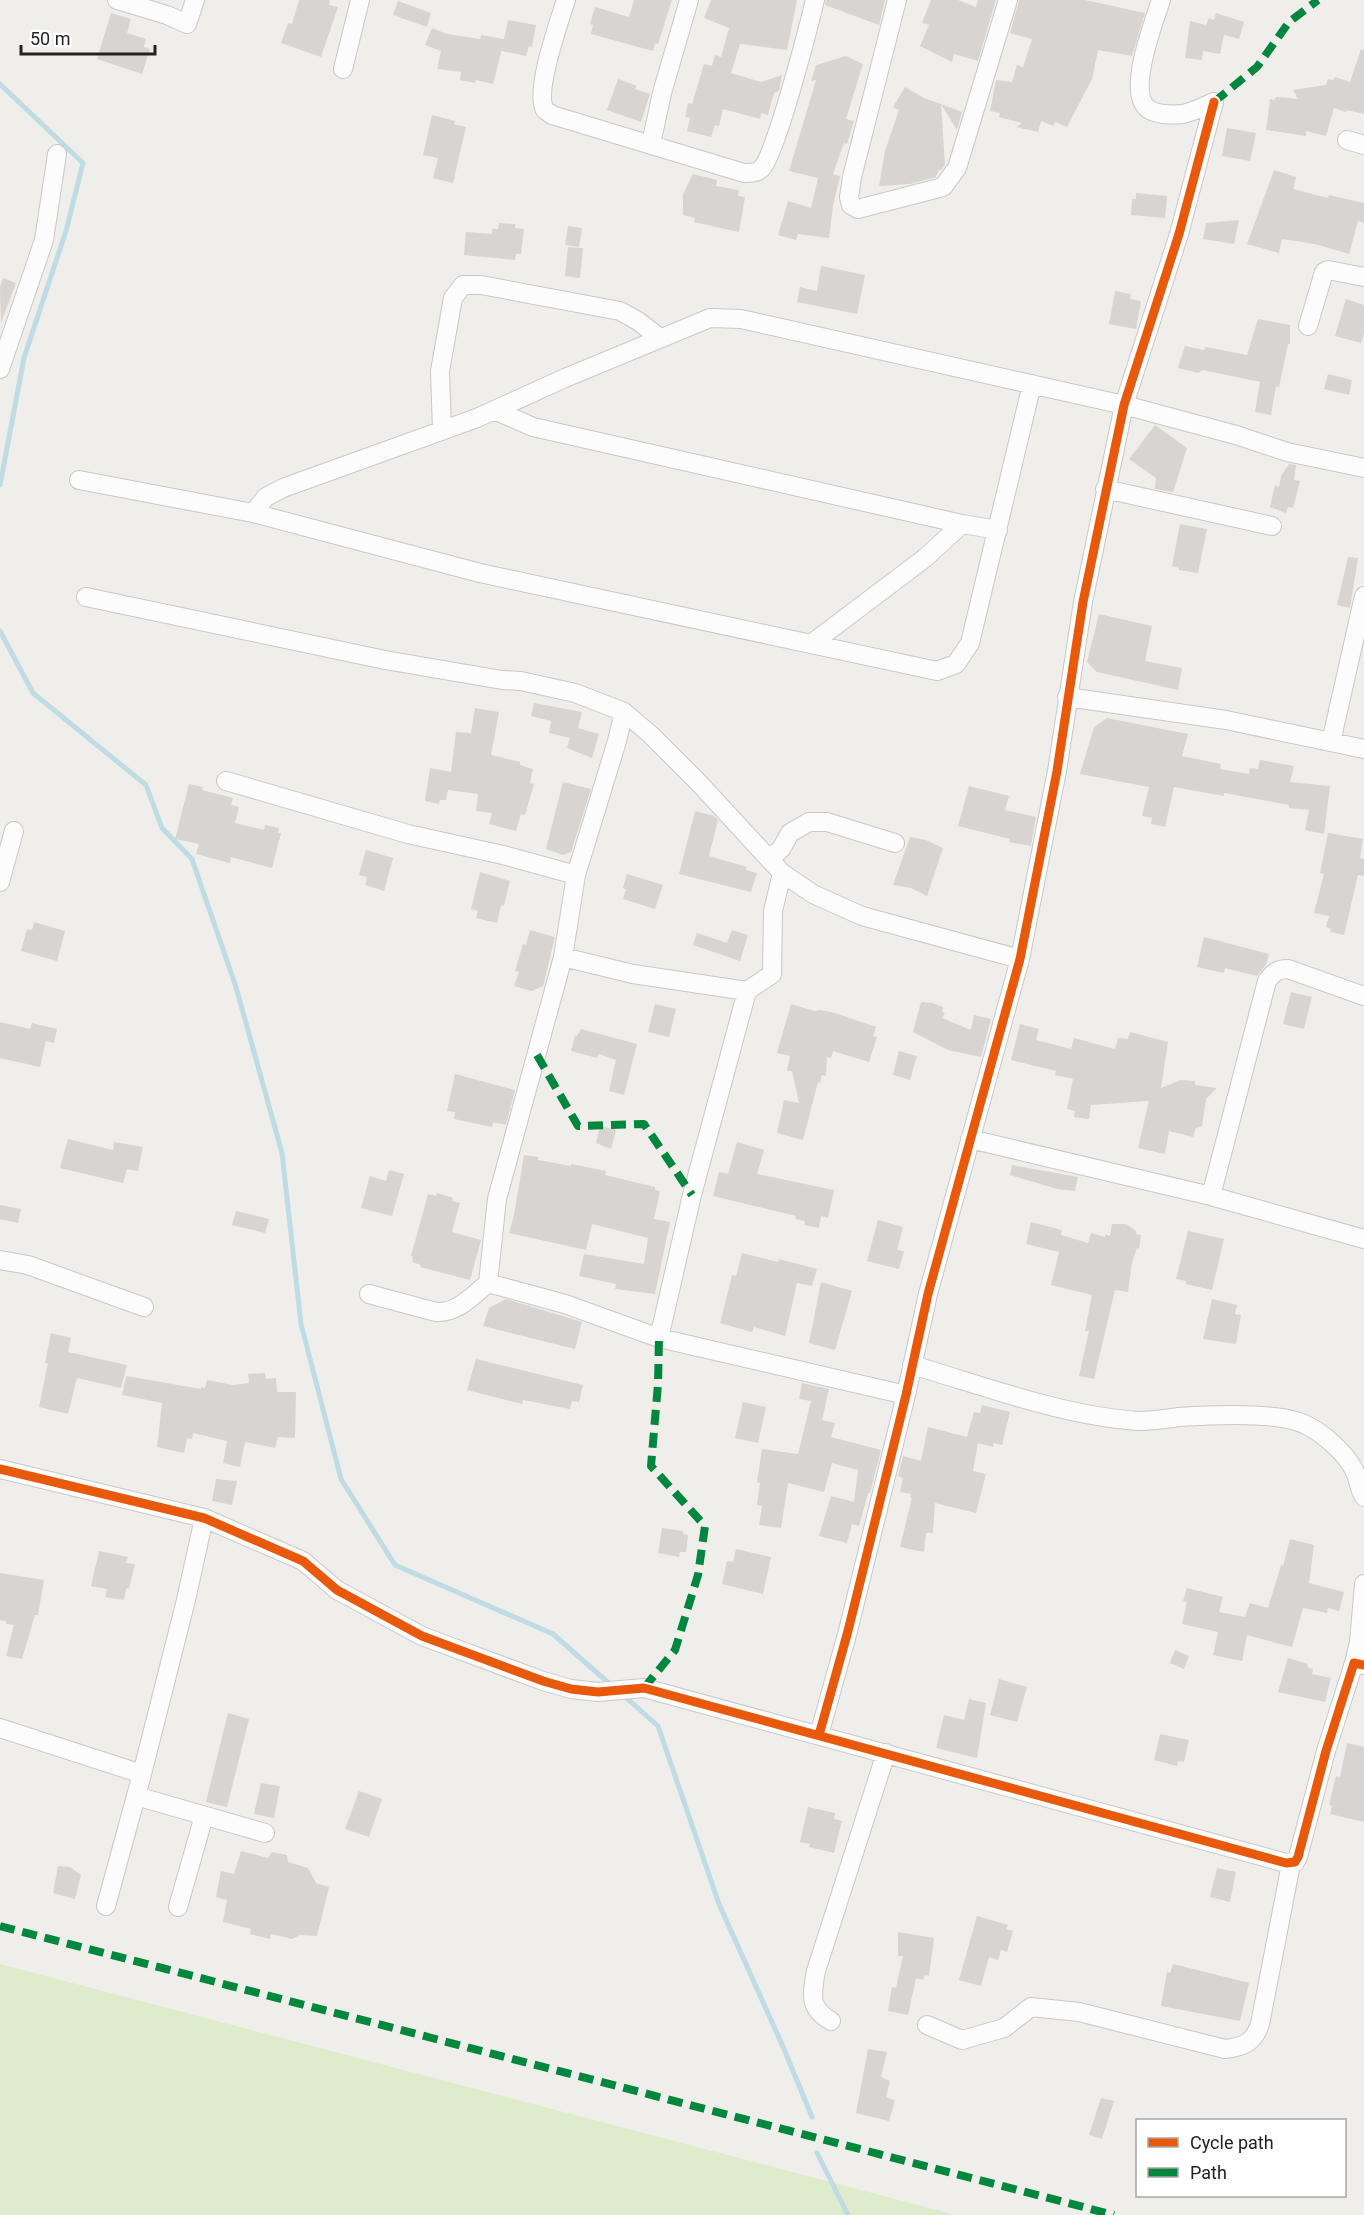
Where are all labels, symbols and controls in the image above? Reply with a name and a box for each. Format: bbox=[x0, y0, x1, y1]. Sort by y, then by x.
scale bar bbox=[21, 18, 154, 56]
text: 50 m bbox=[30, 28, 70, 49]
legend bbox=[1136, 2119, 1346, 2197]
text: Cycle path bbox=[1190, 2132, 1274, 2153]
text: Path bbox=[1190, 2162, 1227, 2183]

